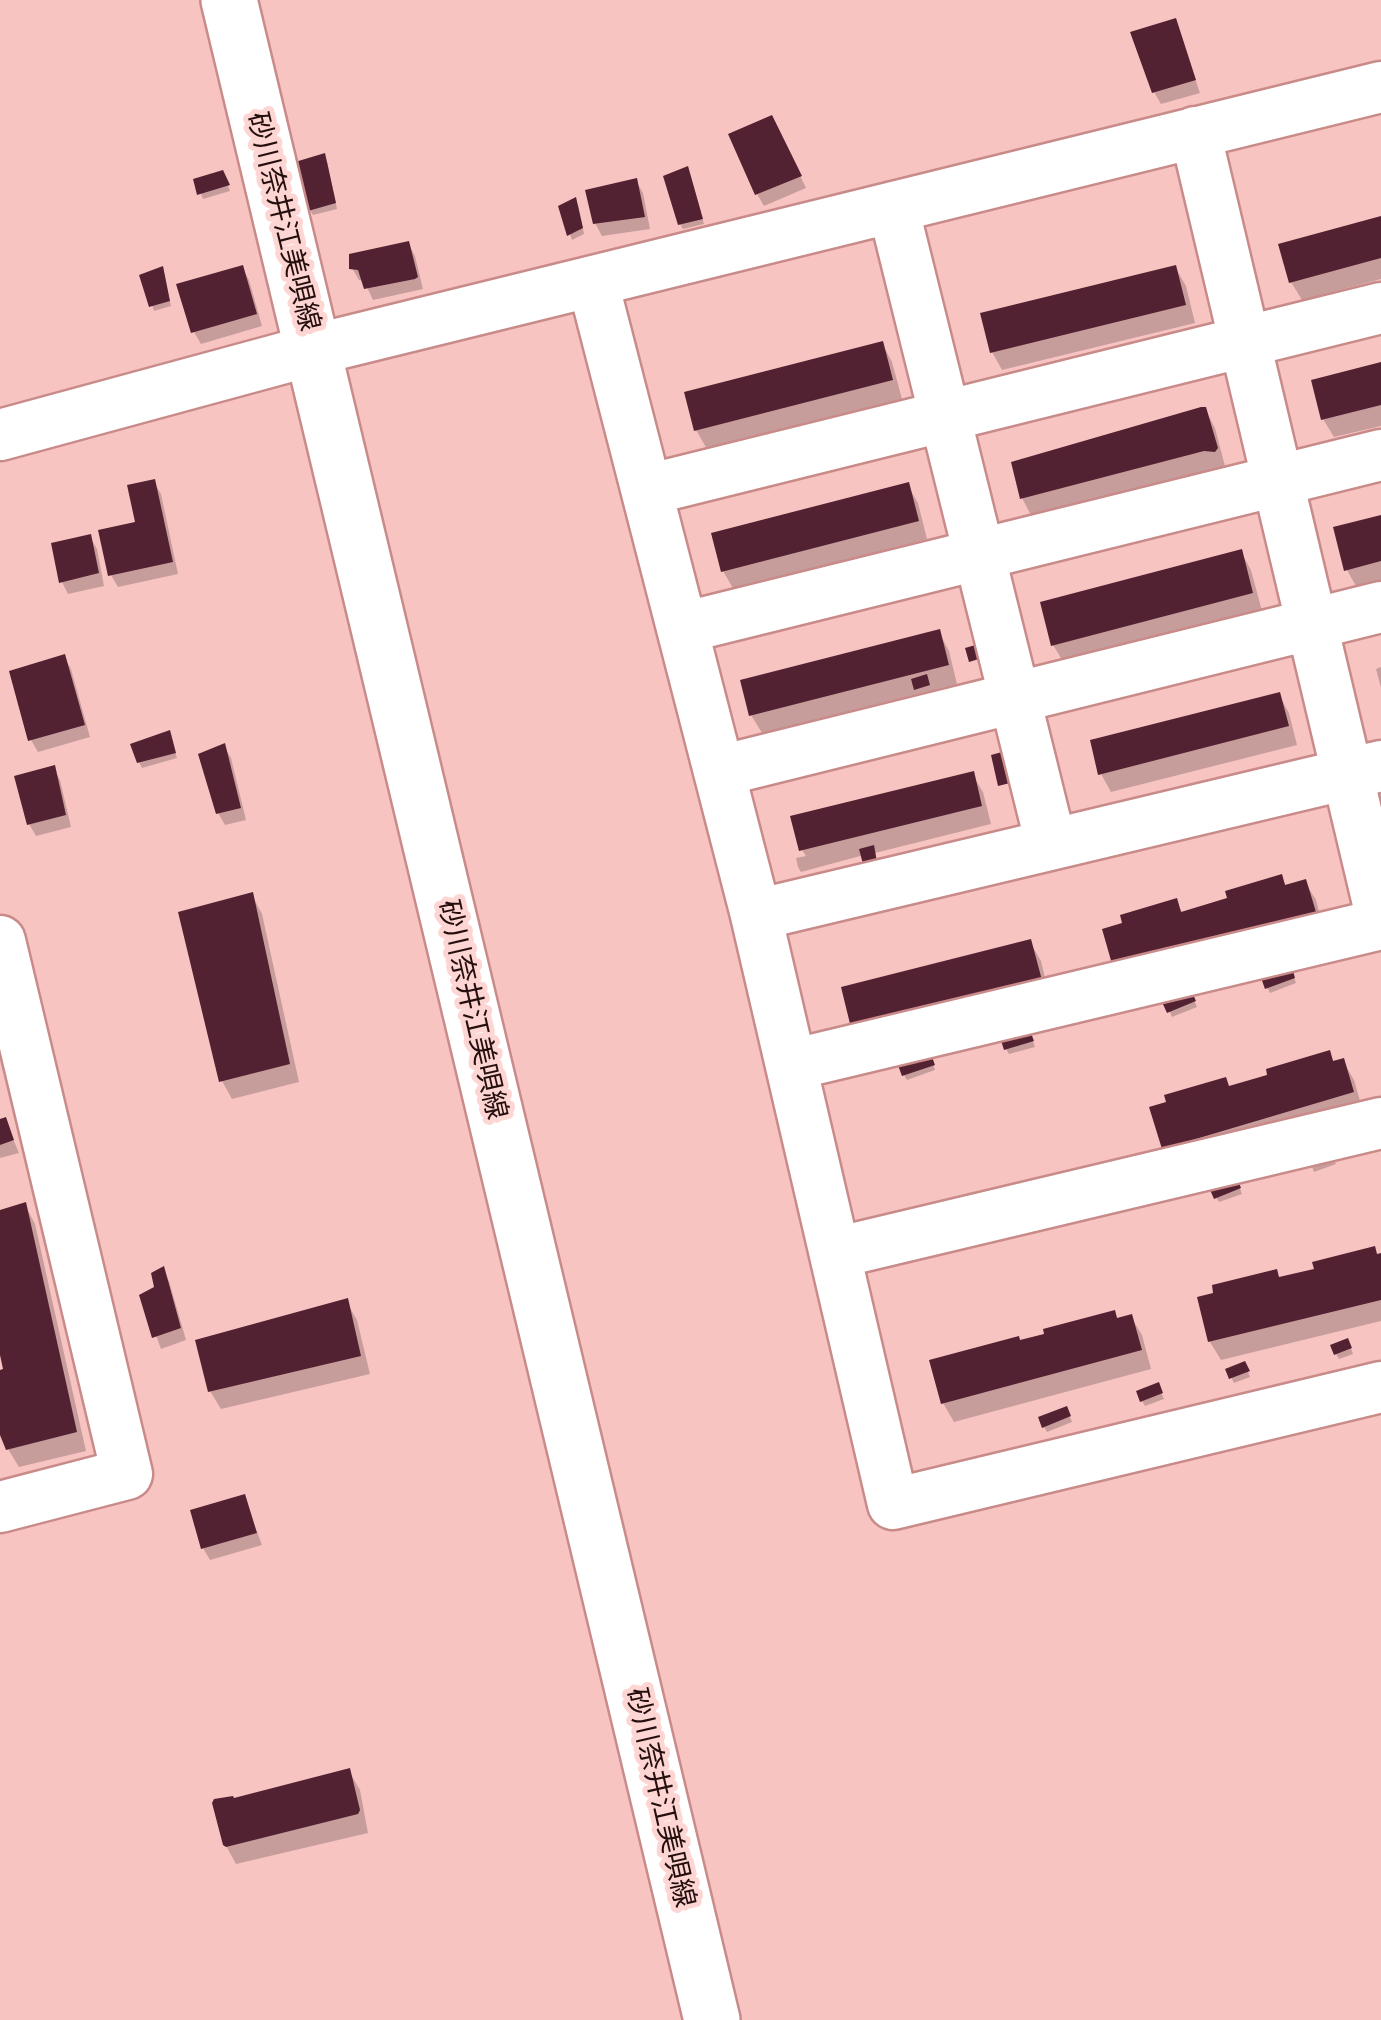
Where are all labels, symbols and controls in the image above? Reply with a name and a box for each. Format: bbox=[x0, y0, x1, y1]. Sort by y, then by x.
street label: 砂川奈井江美唄線 bbox=[239, 109, 325, 335]
street label: 砂川奈井江美唄線 bbox=[429, 897, 513, 1123]
street label: 砂川奈井江美唄線 bbox=[617, 1685, 701, 1911]

